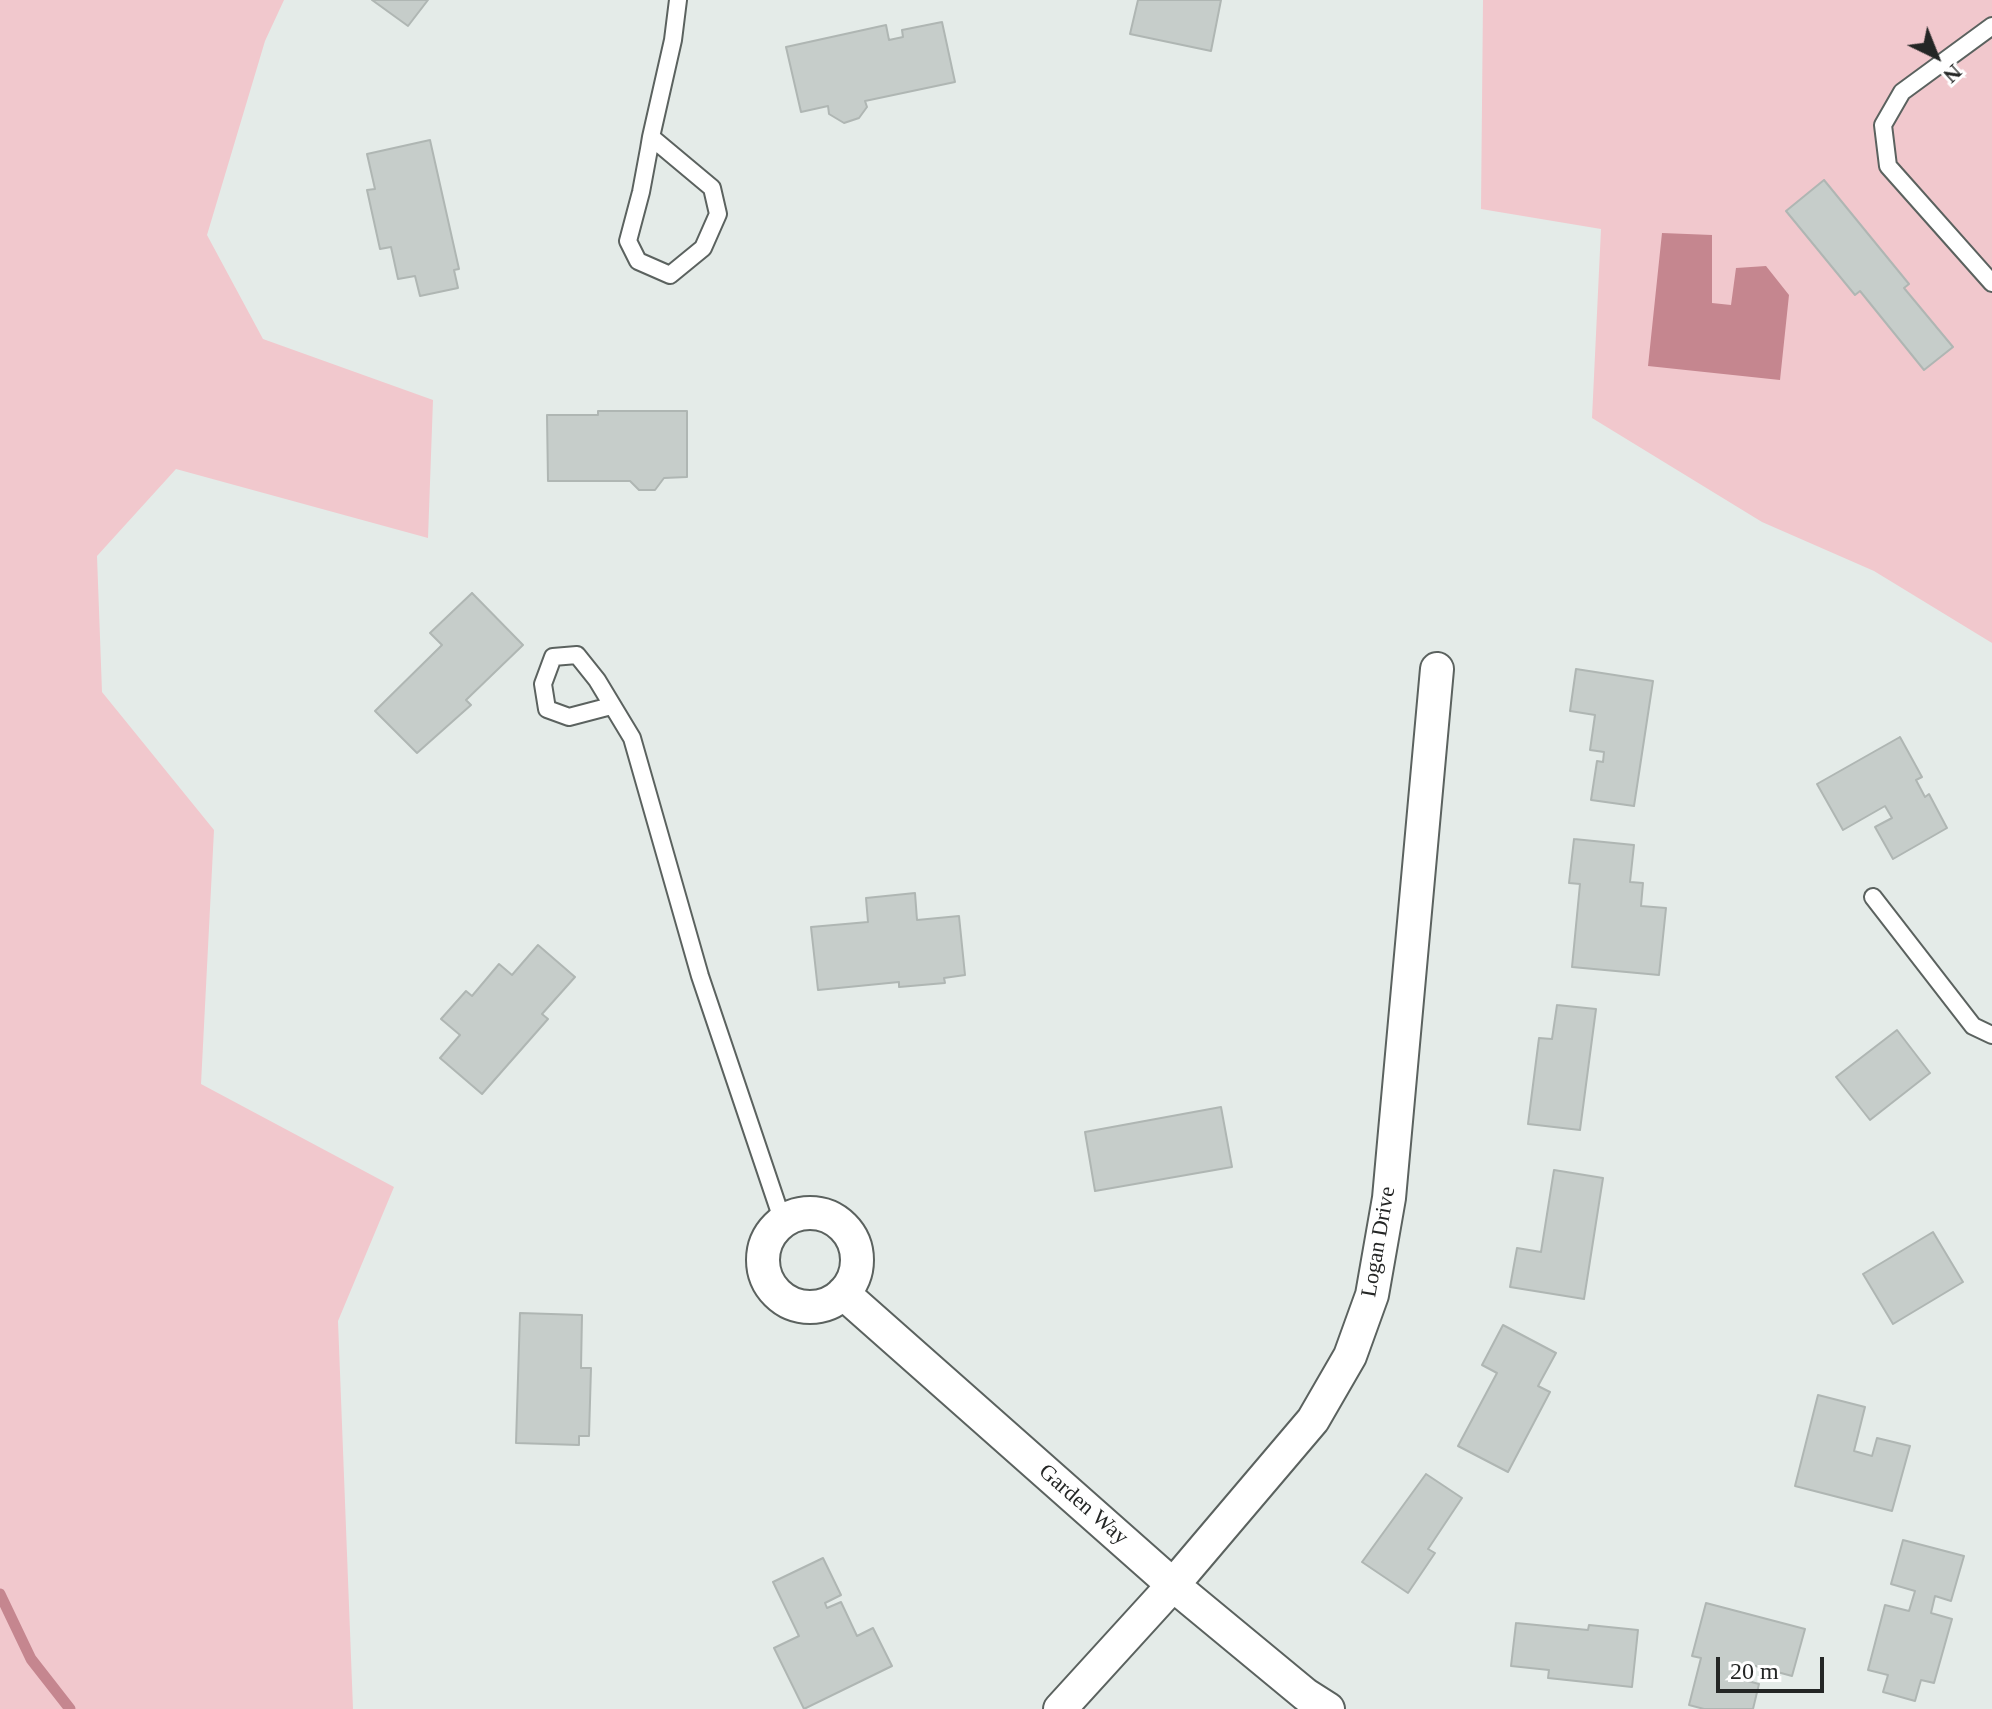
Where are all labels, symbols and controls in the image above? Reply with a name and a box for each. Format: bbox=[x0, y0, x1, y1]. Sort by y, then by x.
north arrow bbox=[1896, 16, 1976, 96]
text: N bbox=[1938, 59, 1967, 88]
street label: Logan Drive bbox=[1356, 1185, 1402, 1299]
street label: Garden Way bbox=[1033, 1459, 1133, 1551]
scale bar bbox=[1720, 1641, 1828, 1691]
text: 20 m bbox=[1730, 1658, 1779, 1684]

